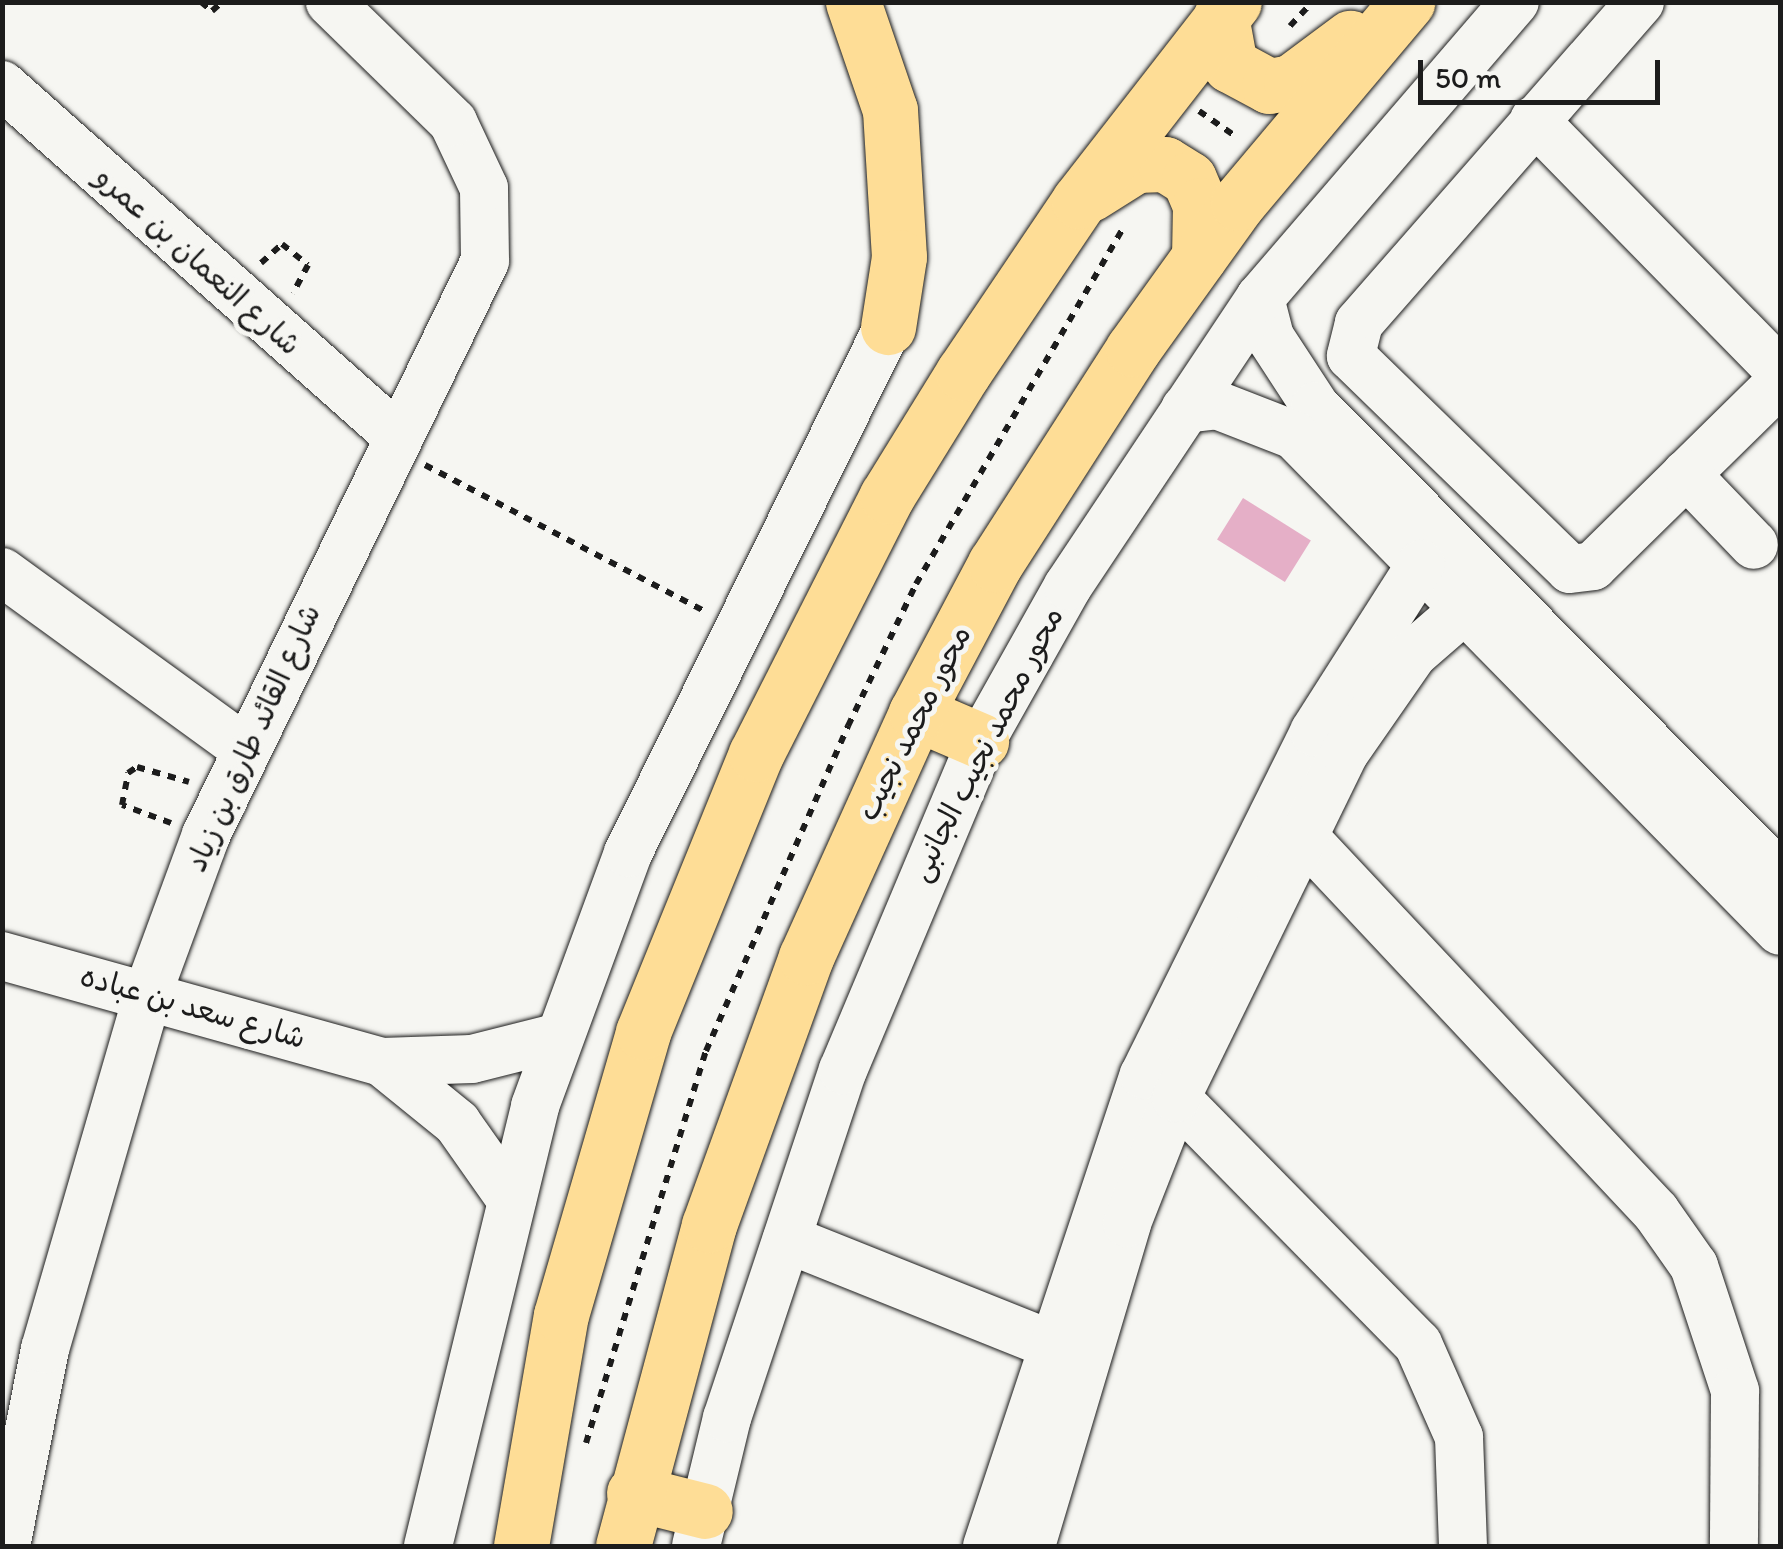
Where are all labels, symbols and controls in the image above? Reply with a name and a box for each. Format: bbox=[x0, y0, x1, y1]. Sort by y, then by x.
scale bar bbox=[1423, 40, 1666, 102]
text: 50 m bbox=[1435, 59, 1501, 96]
street label: شارع النعمان بن عمرو bbox=[88, 159, 308, 363]
street label: شارع القائد طارق بن زياد bbox=[178, 599, 328, 877]
street label: محور محمد نجيب الجانبى bbox=[901, 601, 1071, 887]
street label: محور محمد نجيب bbox=[849, 619, 979, 827]
street label: شارع سعد بن عباده bbox=[76, 958, 310, 1056]

